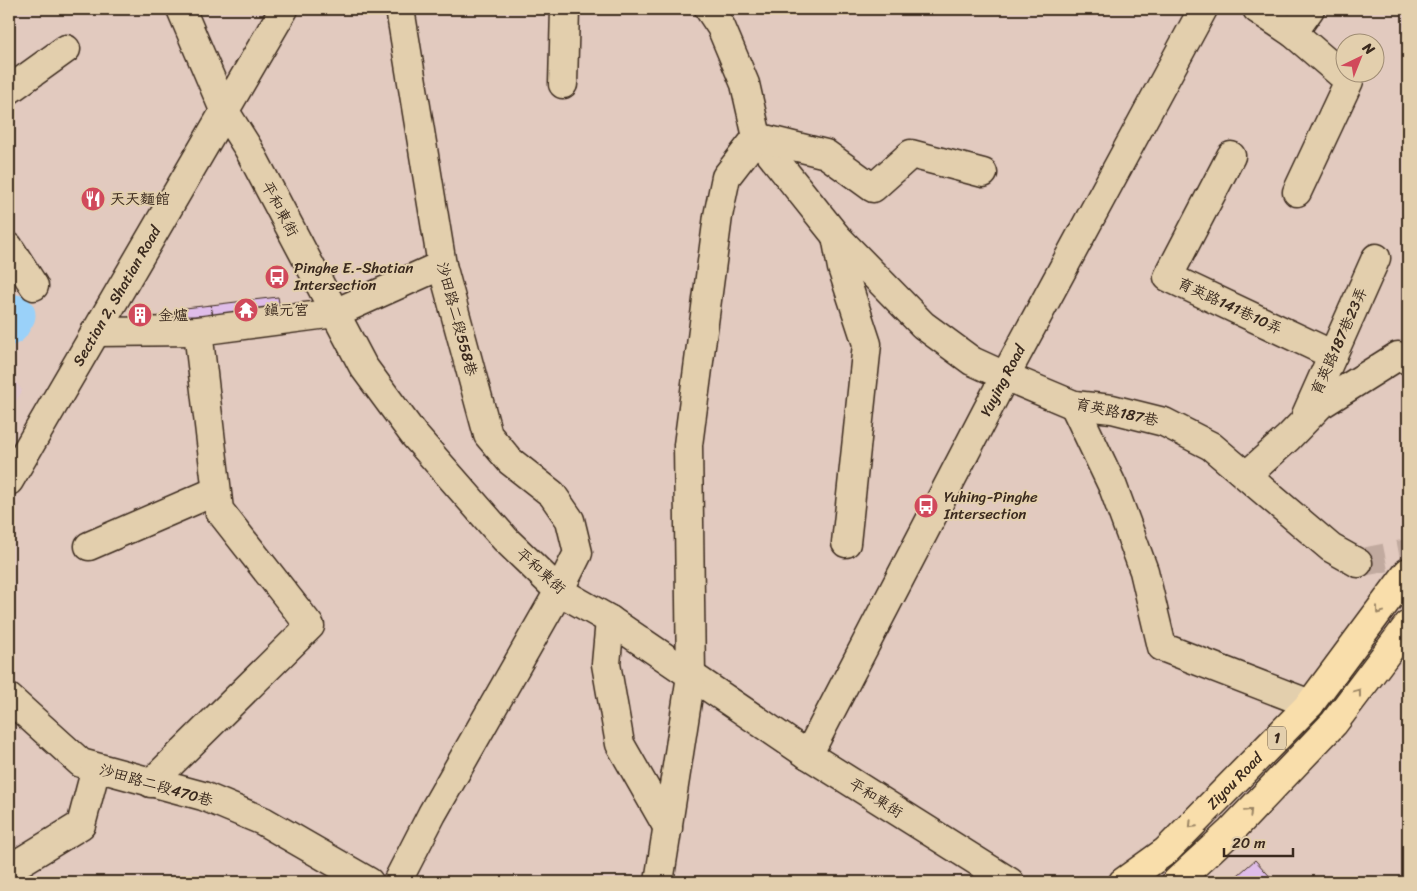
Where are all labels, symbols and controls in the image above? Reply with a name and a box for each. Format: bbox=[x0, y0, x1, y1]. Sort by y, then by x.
north arrow bbox=[1334, 32, 1384, 82]
text: N bbox=[1356, 36, 1381, 62]
street label: 平和東街 bbox=[254, 176, 306, 242]
restaurant icon: 天天麵館 bbox=[80, 186, 106, 212]
place label: 天天麵館 bbox=[110, 186, 170, 212]
street label: Section 2, Shatian Road bbox=[66, 220, 168, 371]
place label: Pinghe E.-Shatian Intersection bbox=[293, 255, 413, 298]
street label: 沙田路二段558巷 bbox=[429, 259, 485, 379]
bus stop icon: Pinghe E.-Shatian Intersection bbox=[264, 264, 290, 290]
street label: 育英路141巷10弄 bbox=[1173, 270, 1287, 342]
street label: 育英路187巷23弄 bbox=[1304, 283, 1374, 399]
temple icon: 鎮元宮 bbox=[233, 297, 259, 323]
place label: 鎮元宮 bbox=[264, 297, 309, 323]
building icon: 金爐 bbox=[127, 302, 153, 328]
place label: 金爐 bbox=[158, 302, 188, 328]
street label: Yuying Road bbox=[973, 339, 1033, 421]
street label: 育英路187巷 bbox=[1073, 391, 1161, 433]
place label: Yuhing-Pinghe Intersection bbox=[943, 484, 1038, 527]
bus stop icon: Yuhing-Pinghe Intersection bbox=[913, 493, 939, 519]
street label: 平和東街 bbox=[510, 541, 572, 601]
one-way arrow bbox=[1376, 605, 1385, 615]
one-way arrow bbox=[1352, 689, 1360, 698]
road number: 1 bbox=[1268, 726, 1286, 750]
street label: Ziyou Road bbox=[1200, 745, 1270, 816]
street label: 沙田路二段470巷 bbox=[96, 756, 216, 814]
street label: 平和東街 bbox=[844, 771, 908, 825]
one-way arrow bbox=[1243, 809, 1252, 818]
one-way arrow bbox=[1189, 819, 1198, 828]
scale bar bbox=[1224, 826, 1293, 858]
text: 20 m bbox=[1232, 830, 1266, 856]

